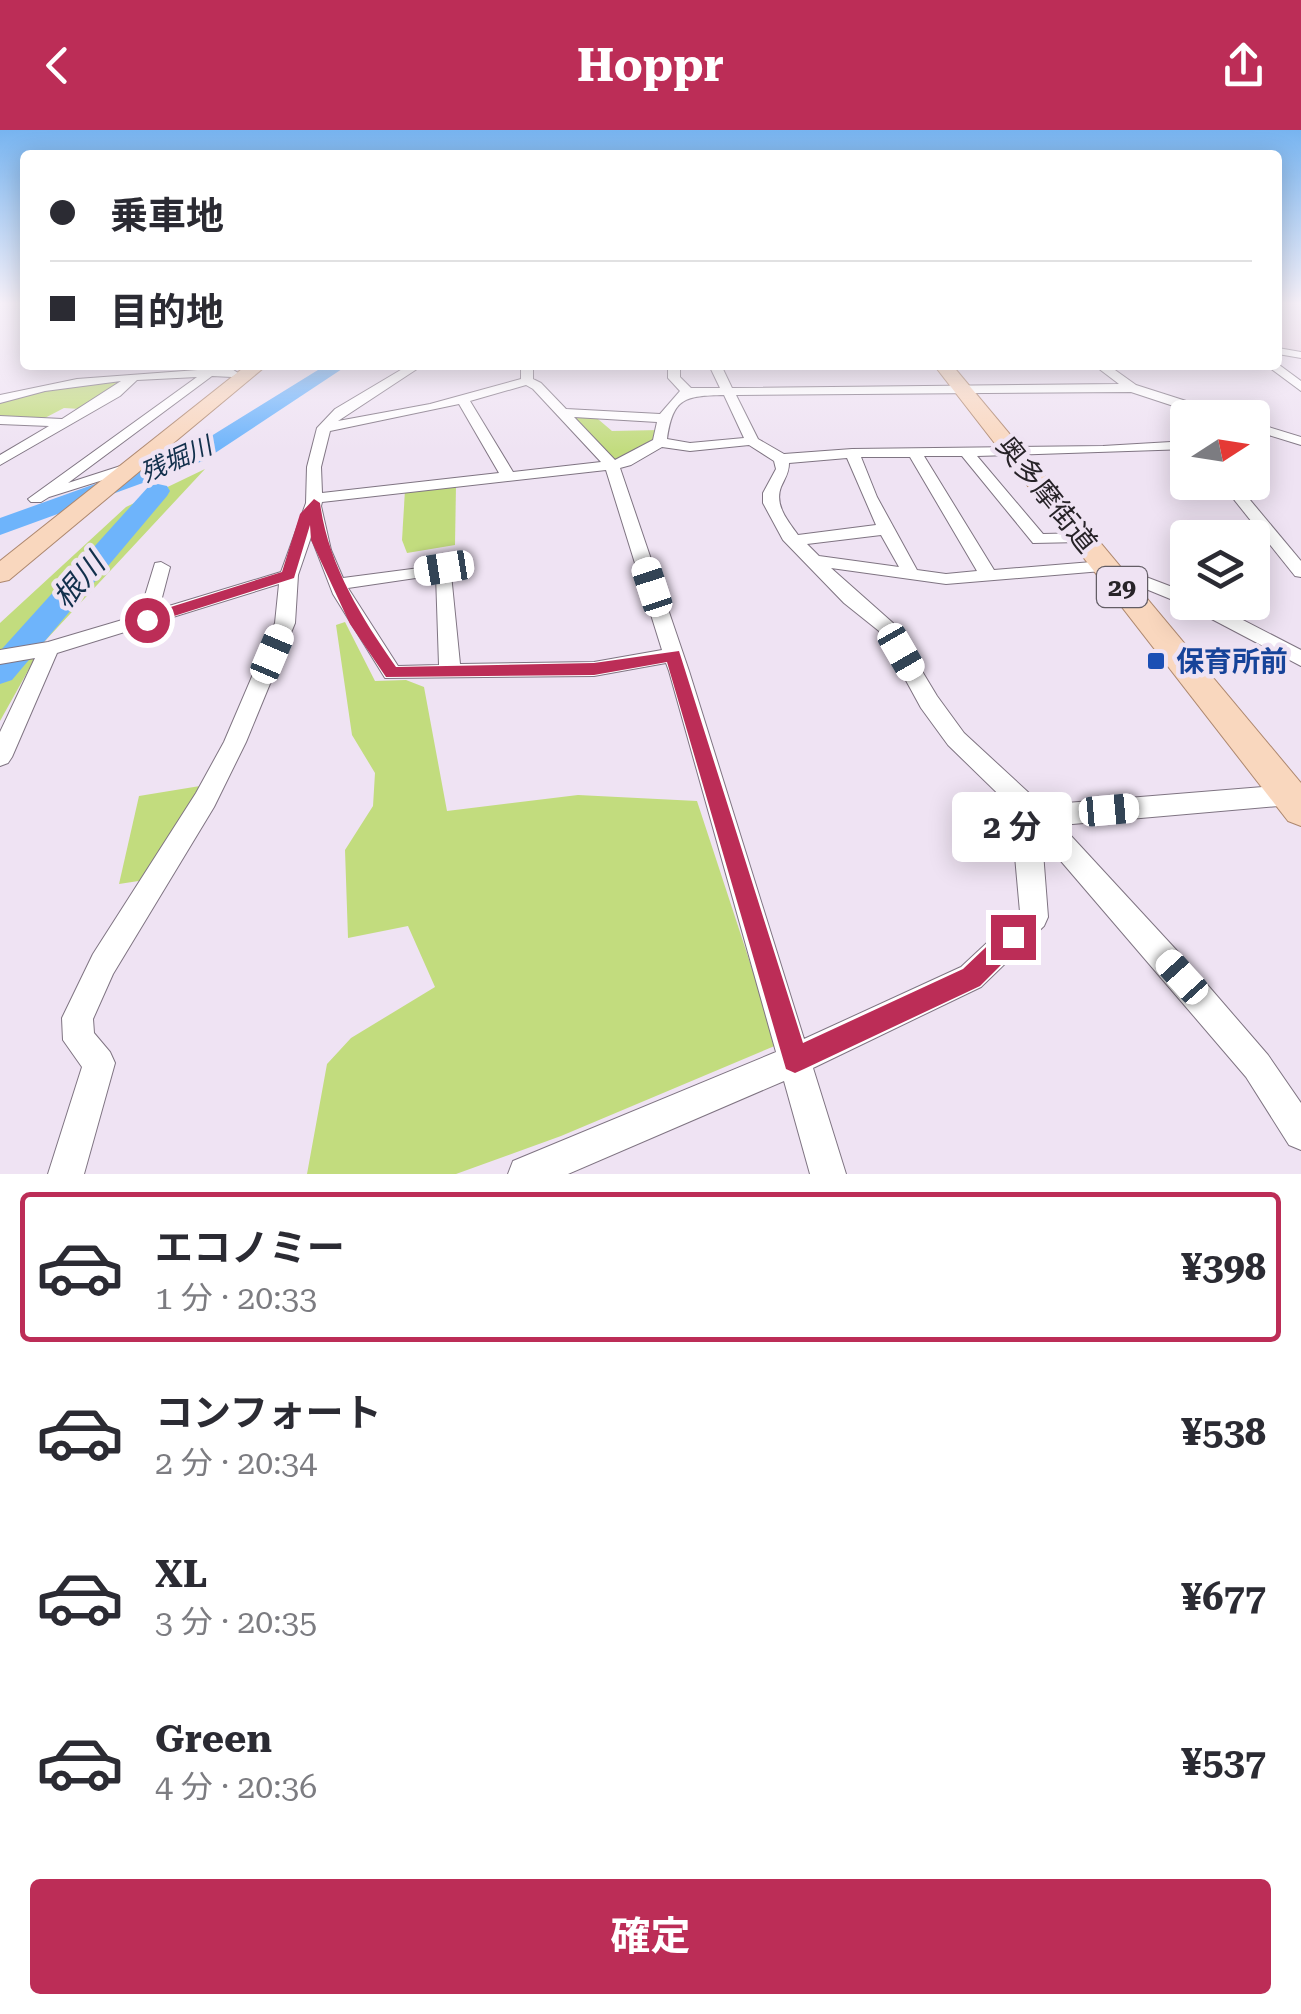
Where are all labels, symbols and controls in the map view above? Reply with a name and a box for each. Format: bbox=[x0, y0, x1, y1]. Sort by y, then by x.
icon: back bbox=[30, 38, 85, 93]
icon: share bbox=[1216, 38, 1271, 93]
text: Hoppr bbox=[577, 39, 724, 92]
text: 乗車地 bbox=[110, 194, 224, 238]
text: 目的地 bbox=[110, 290, 224, 334]
north arrow bbox=[1170, 400, 1270, 500]
map controls bbox=[1170, 400, 1270, 620]
water label: 残堀川 bbox=[136, 430, 219, 488]
street label: 奥多摩街道 bbox=[990, 430, 1103, 559]
button: layers bbox=[1170, 520, 1270, 620]
water label: 根川 bbox=[46, 544, 113, 615]
car bbox=[412, 548, 476, 588]
car bbox=[628, 554, 676, 620]
road number: 29 bbox=[1097, 567, 1147, 607]
route start bbox=[125, 598, 170, 643]
car bbox=[873, 619, 929, 685]
car bbox=[246, 621, 298, 687]
place label: 保育所前 bbox=[1176, 645, 1288, 678]
marker: 保育所前 bbox=[1145, 650, 1167, 672]
callout: 2 分 bbox=[953, 792, 1073, 862]
car bbox=[1078, 792, 1140, 828]
text: 2 分 bbox=[983, 808, 1041, 846]
route end bbox=[991, 915, 1036, 960]
car bbox=[1151, 945, 1213, 1009]
icon: car bbox=[35, 1222, 125, 1312]
text: エコノミー bbox=[155, 1226, 345, 1270]
text: ¥398 bbox=[1181, 1245, 1266, 1289]
text: 1 分 · 20:33 bbox=[155, 1279, 317, 1317]
icon: car bbox=[35, 1387, 125, 1477]
text: コンフォート bbox=[155, 1391, 382, 1435]
text: ¥538 bbox=[1181, 1410, 1266, 1454]
text: 2 分 · 20:34 bbox=[155, 1444, 317, 1482]
icon: car bbox=[35, 1552, 125, 1642]
text: XL bbox=[155, 1552, 207, 1596]
text: ¥677 bbox=[1181, 1575, 1266, 1619]
text: 3 分 · 20:35 bbox=[155, 1603, 317, 1641]
icon: car bbox=[35, 1717, 125, 1807]
text: Green bbox=[155, 1717, 272, 1761]
text: ¥537 bbox=[1181, 1740, 1266, 1784]
text: 4 分 · 20:36 bbox=[155, 1768, 317, 1806]
button: 確定 bbox=[30, 1879, 1271, 1994]

